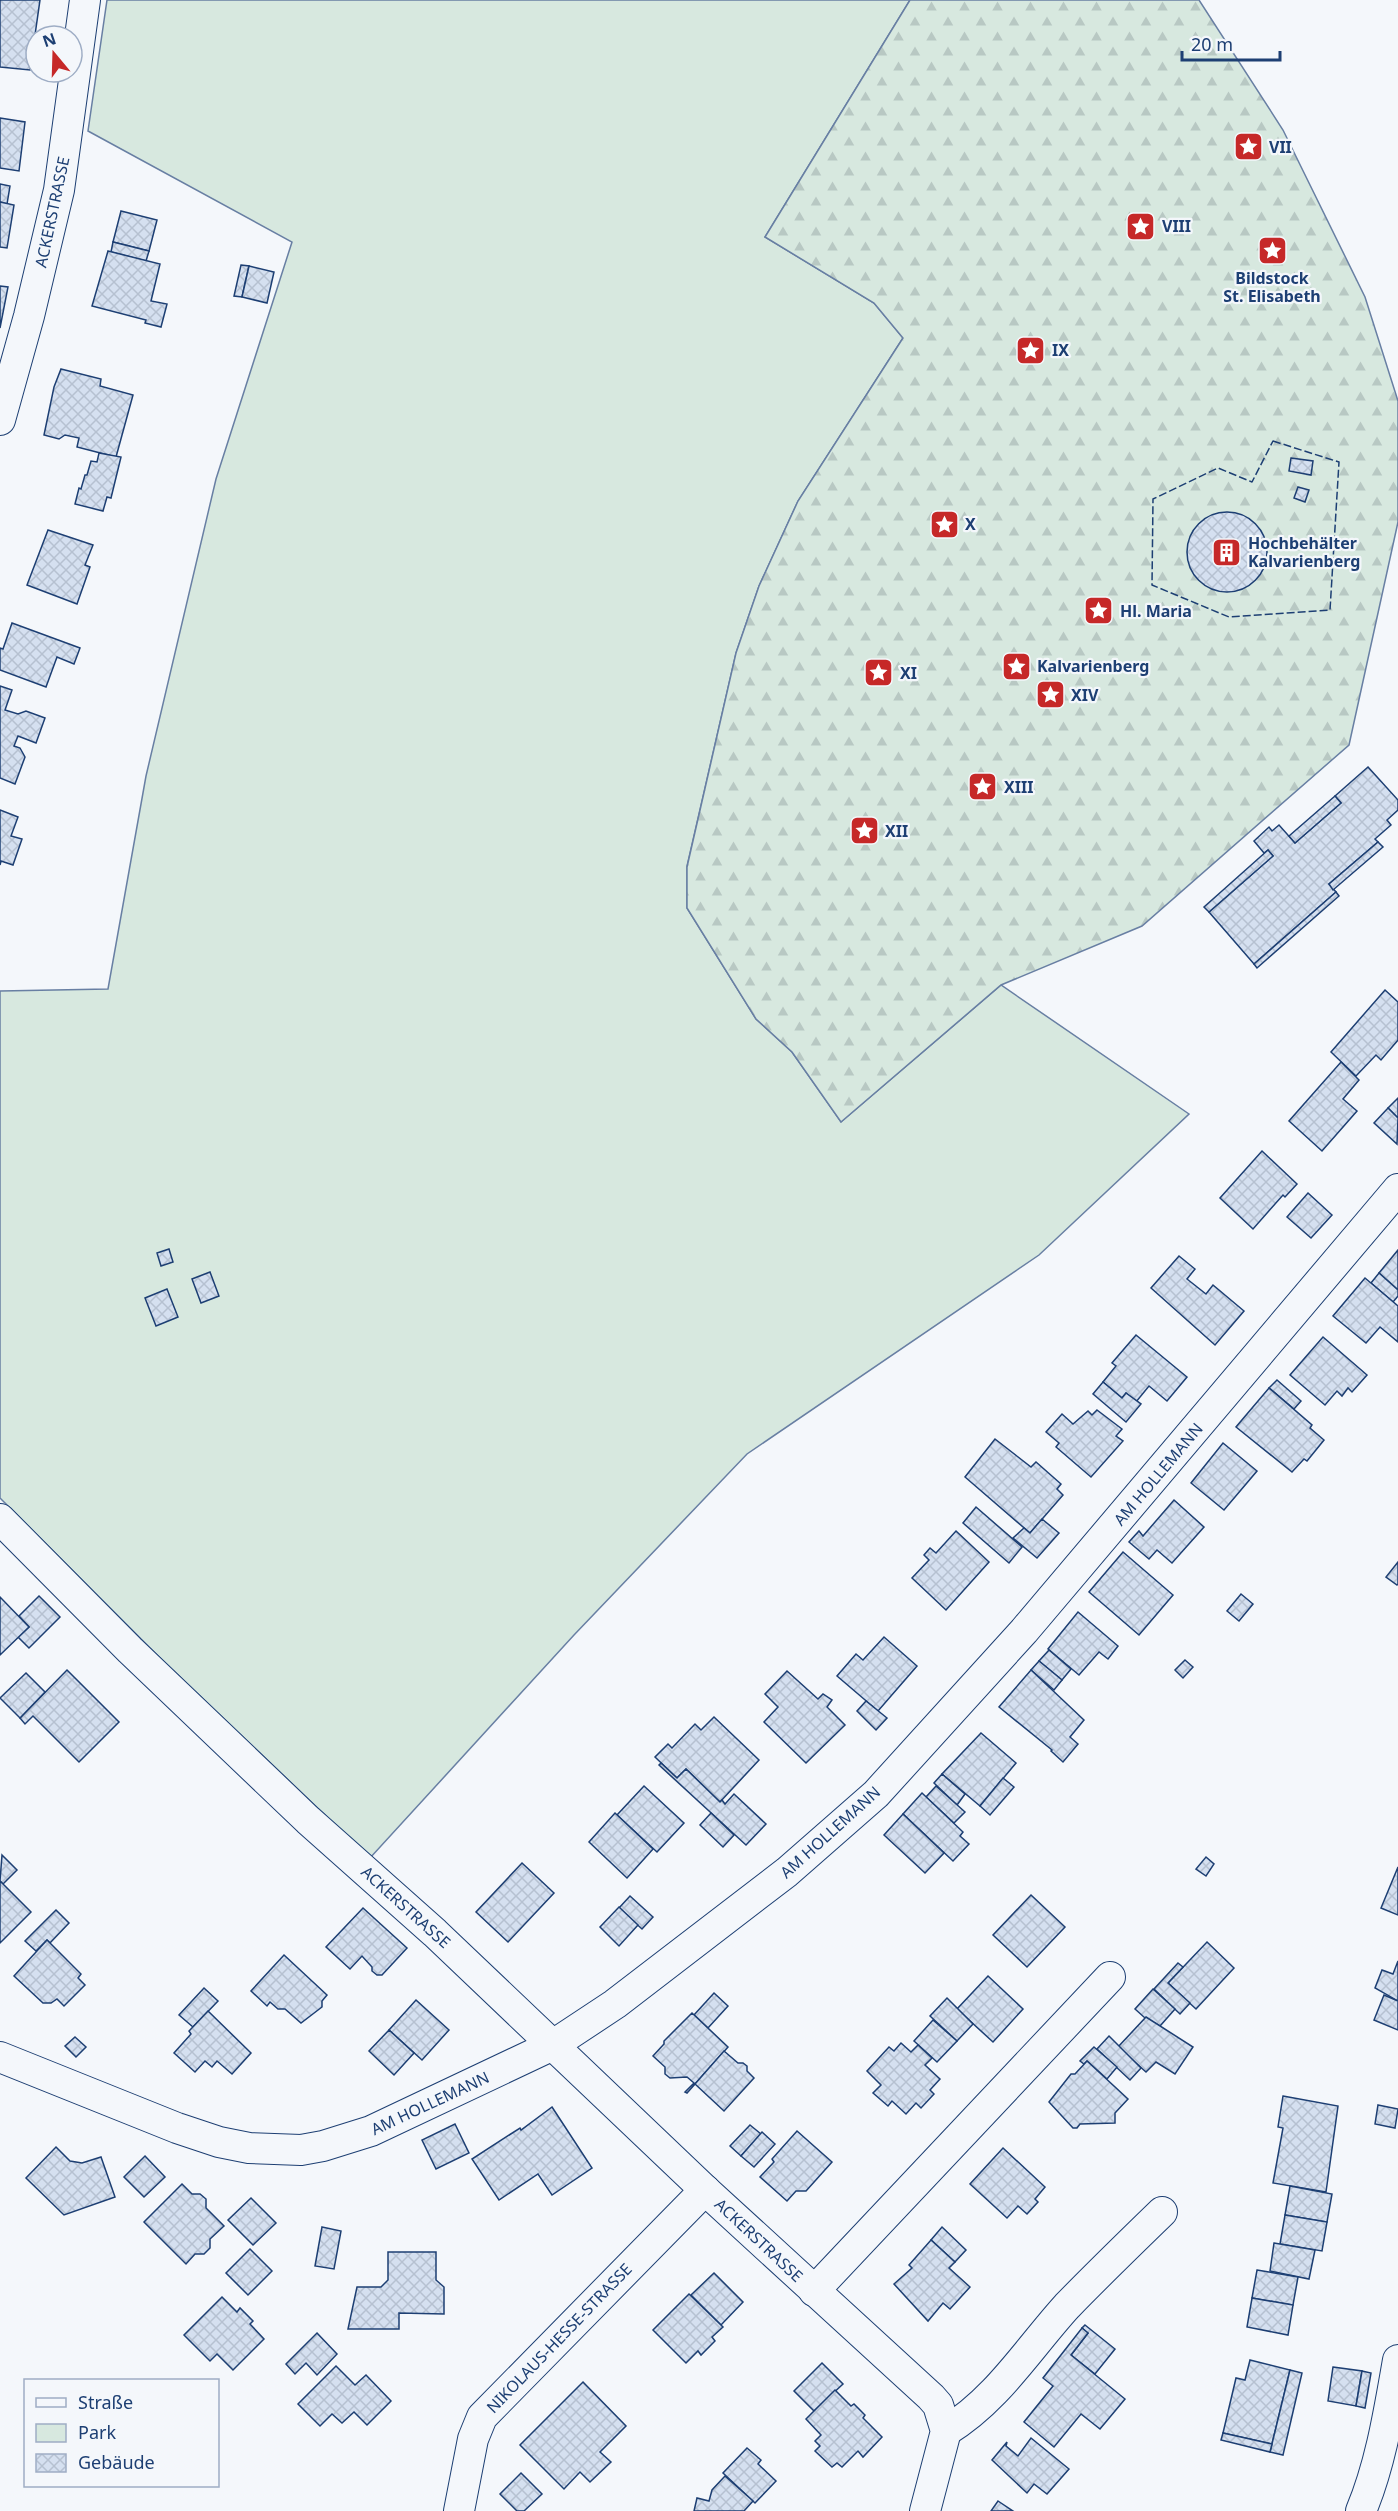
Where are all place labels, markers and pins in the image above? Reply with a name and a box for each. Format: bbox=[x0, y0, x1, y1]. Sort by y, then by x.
place icon: VII bbox=[1232, 131, 1264, 163]
place label: VII bbox=[1269, 136, 1292, 158]
place icon: VIII bbox=[1125, 210, 1157, 242]
place label: VIII bbox=[1162, 215, 1191, 237]
place icon: Bildstock St. Elisabeth bbox=[1256, 234, 1288, 266]
place label: Bildstock St. Elisabeth bbox=[1223, 267, 1321, 307]
place icon: IX bbox=[1015, 334, 1047, 366]
place label: IX bbox=[1052, 339, 1069, 361]
place icon: X bbox=[928, 508, 960, 540]
place label: X bbox=[965, 513, 976, 535]
place label: Hochbehälter Kalvarienberg bbox=[1248, 532, 1360, 572]
building icon: Hochbehälter Kalvarienberg bbox=[1211, 536, 1243, 568]
place icon: Hl. Maria bbox=[1083, 595, 1115, 627]
place label: Hl. Maria bbox=[1120, 600, 1192, 622]
place icon: Kalvarienberg bbox=[1000, 650, 1032, 682]
place label: Kalvarienberg bbox=[1037, 655, 1149, 677]
place icon: XI bbox=[863, 657, 895, 689]
place label: XI bbox=[900, 662, 917, 684]
place icon: XIV bbox=[1034, 679, 1066, 711]
place label: XIV bbox=[1071, 684, 1099, 706]
place icon: XIII bbox=[967, 771, 999, 803]
place label: XIII bbox=[1004, 776, 1033, 798]
place icon: XII bbox=[848, 815, 880, 847]
place label: XII bbox=[885, 820, 908, 842]

